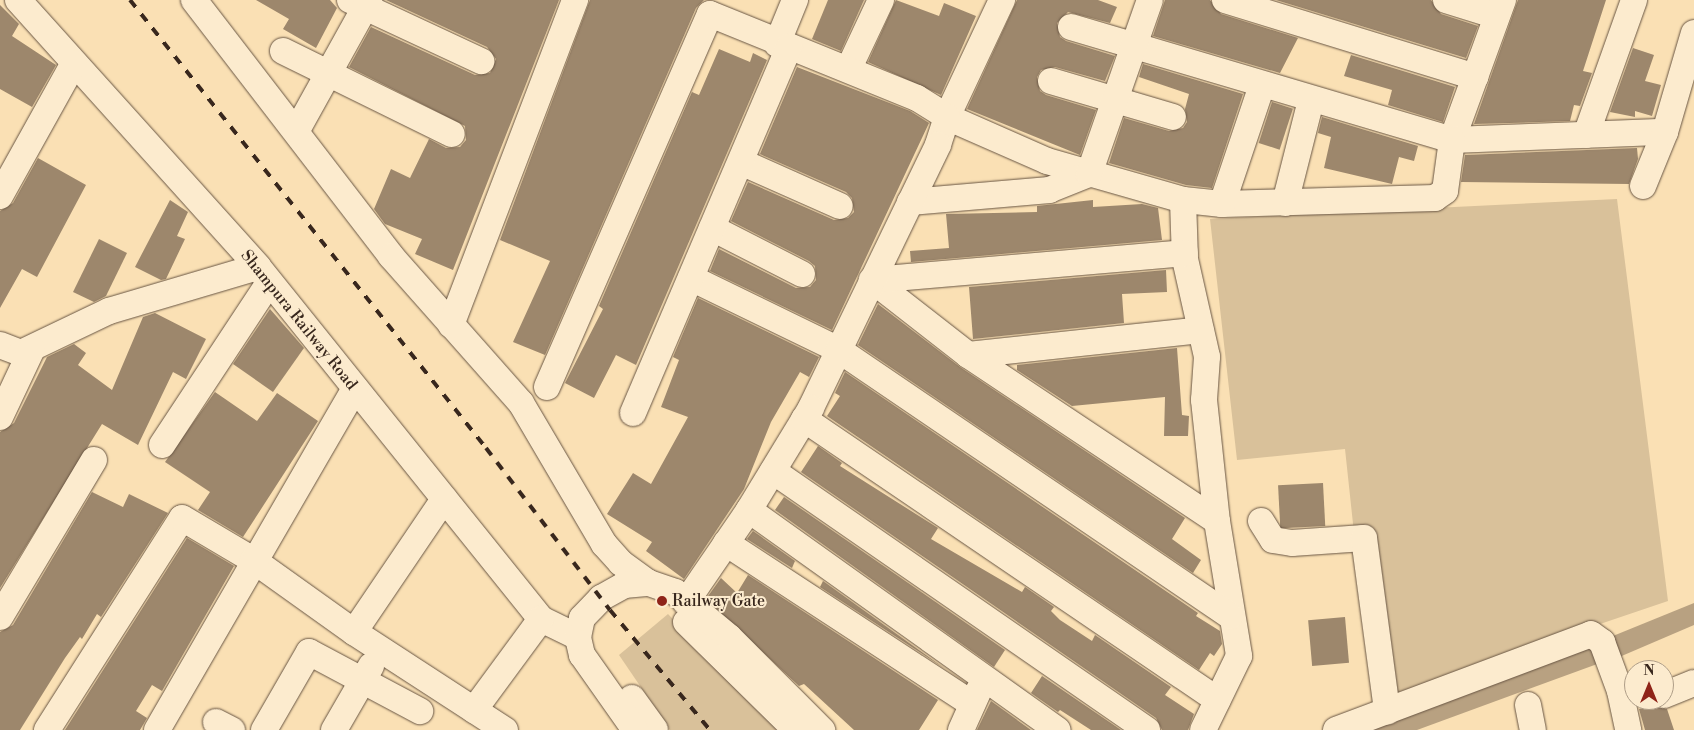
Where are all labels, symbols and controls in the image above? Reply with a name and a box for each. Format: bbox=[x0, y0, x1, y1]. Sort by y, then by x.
street label: Shampura Railway Road bbox=[237, 246, 361, 394]
place label: Railway Gate bbox=[672, 591, 765, 611]
marker: Railway Gate bbox=[656, 595, 668, 607]
north arrow bbox=[1624, 660, 1674, 710]
text: N bbox=[1643, 662, 1655, 680]

